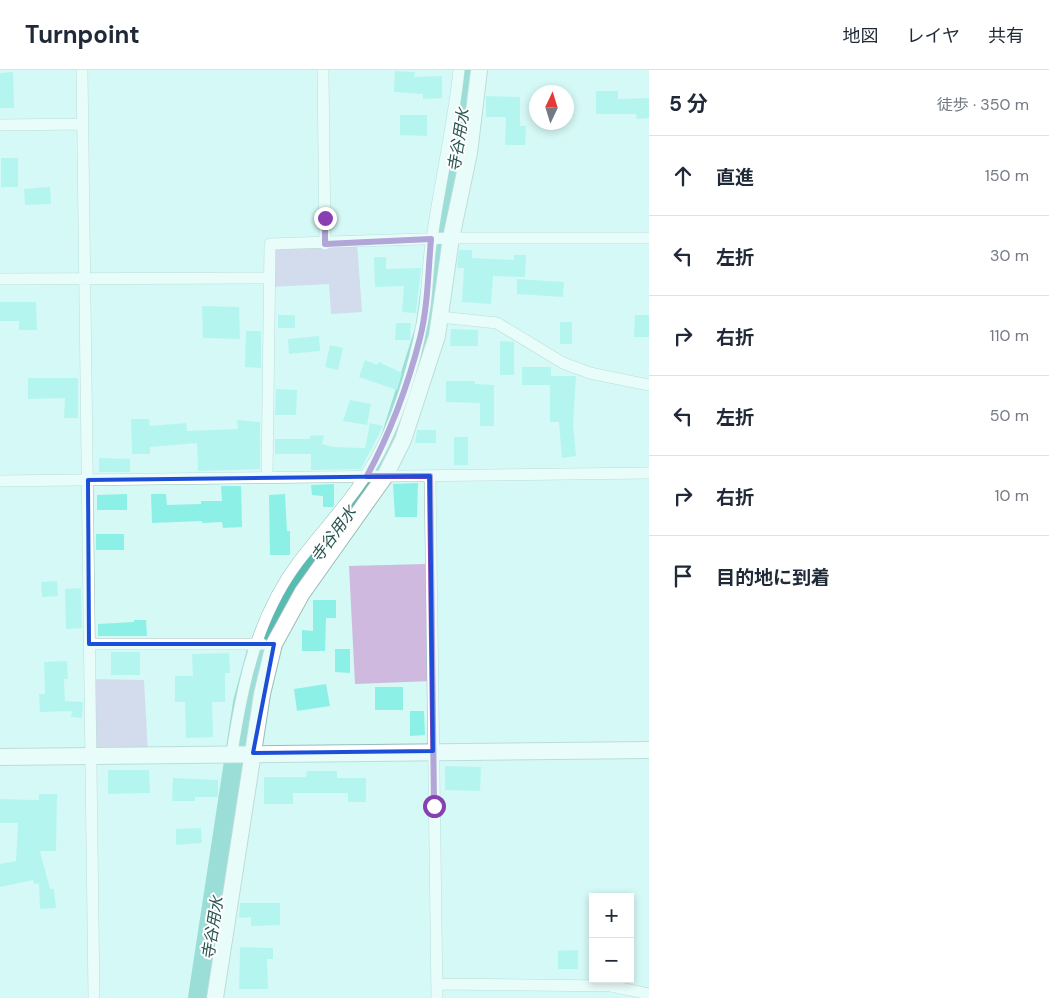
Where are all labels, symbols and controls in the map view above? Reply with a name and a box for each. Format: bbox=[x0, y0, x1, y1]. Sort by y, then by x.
text: Turnpoint bbox=[25, 19, 140, 50]
text: 地図 bbox=[843, 24, 879, 48]
text: レイヤ bbox=[907, 24, 960, 48]
text: 共有 bbox=[988, 24, 1024, 48]
north arrow bbox=[529, 85, 574, 130]
text: 5 分 bbox=[669, 90, 708, 118]
text: 徒歩 · 350 m bbox=[937, 94, 1029, 115]
water label: 寺谷用水 bbox=[443, 105, 474, 173]
icon: ahead bbox=[669, 162, 697, 190]
text: 直進 bbox=[716, 165, 754, 190]
text: 150 m bbox=[985, 165, 1029, 186]
route end bbox=[314, 207, 337, 230]
icon: left bbox=[669, 242, 697, 270]
text: 左折 bbox=[716, 245, 754, 270]
text: 30 m bbox=[990, 245, 1029, 266]
icon: right bbox=[669, 322, 697, 350]
text: 右折 bbox=[716, 325, 754, 350]
text: 110 m bbox=[990, 325, 1029, 346]
icon: left bbox=[669, 402, 697, 430]
text: 左折 bbox=[716, 405, 754, 430]
text: 50 m bbox=[990, 405, 1029, 426]
icon: right bbox=[669, 482, 697, 510]
text: 右折 bbox=[716, 485, 754, 510]
text: 10 m bbox=[995, 485, 1029, 506]
water label: 寺谷用水 bbox=[306, 501, 362, 566]
icon: arrive bbox=[669, 562, 697, 590]
text: 目的地に到着 bbox=[716, 565, 830, 590]
route start bbox=[423, 795, 446, 818]
water label: 寺谷用水 bbox=[197, 893, 228, 961]
map controls bbox=[589, 893, 634, 983]
button: + bbox=[589, 893, 634, 938]
button: − bbox=[589, 938, 634, 983]

